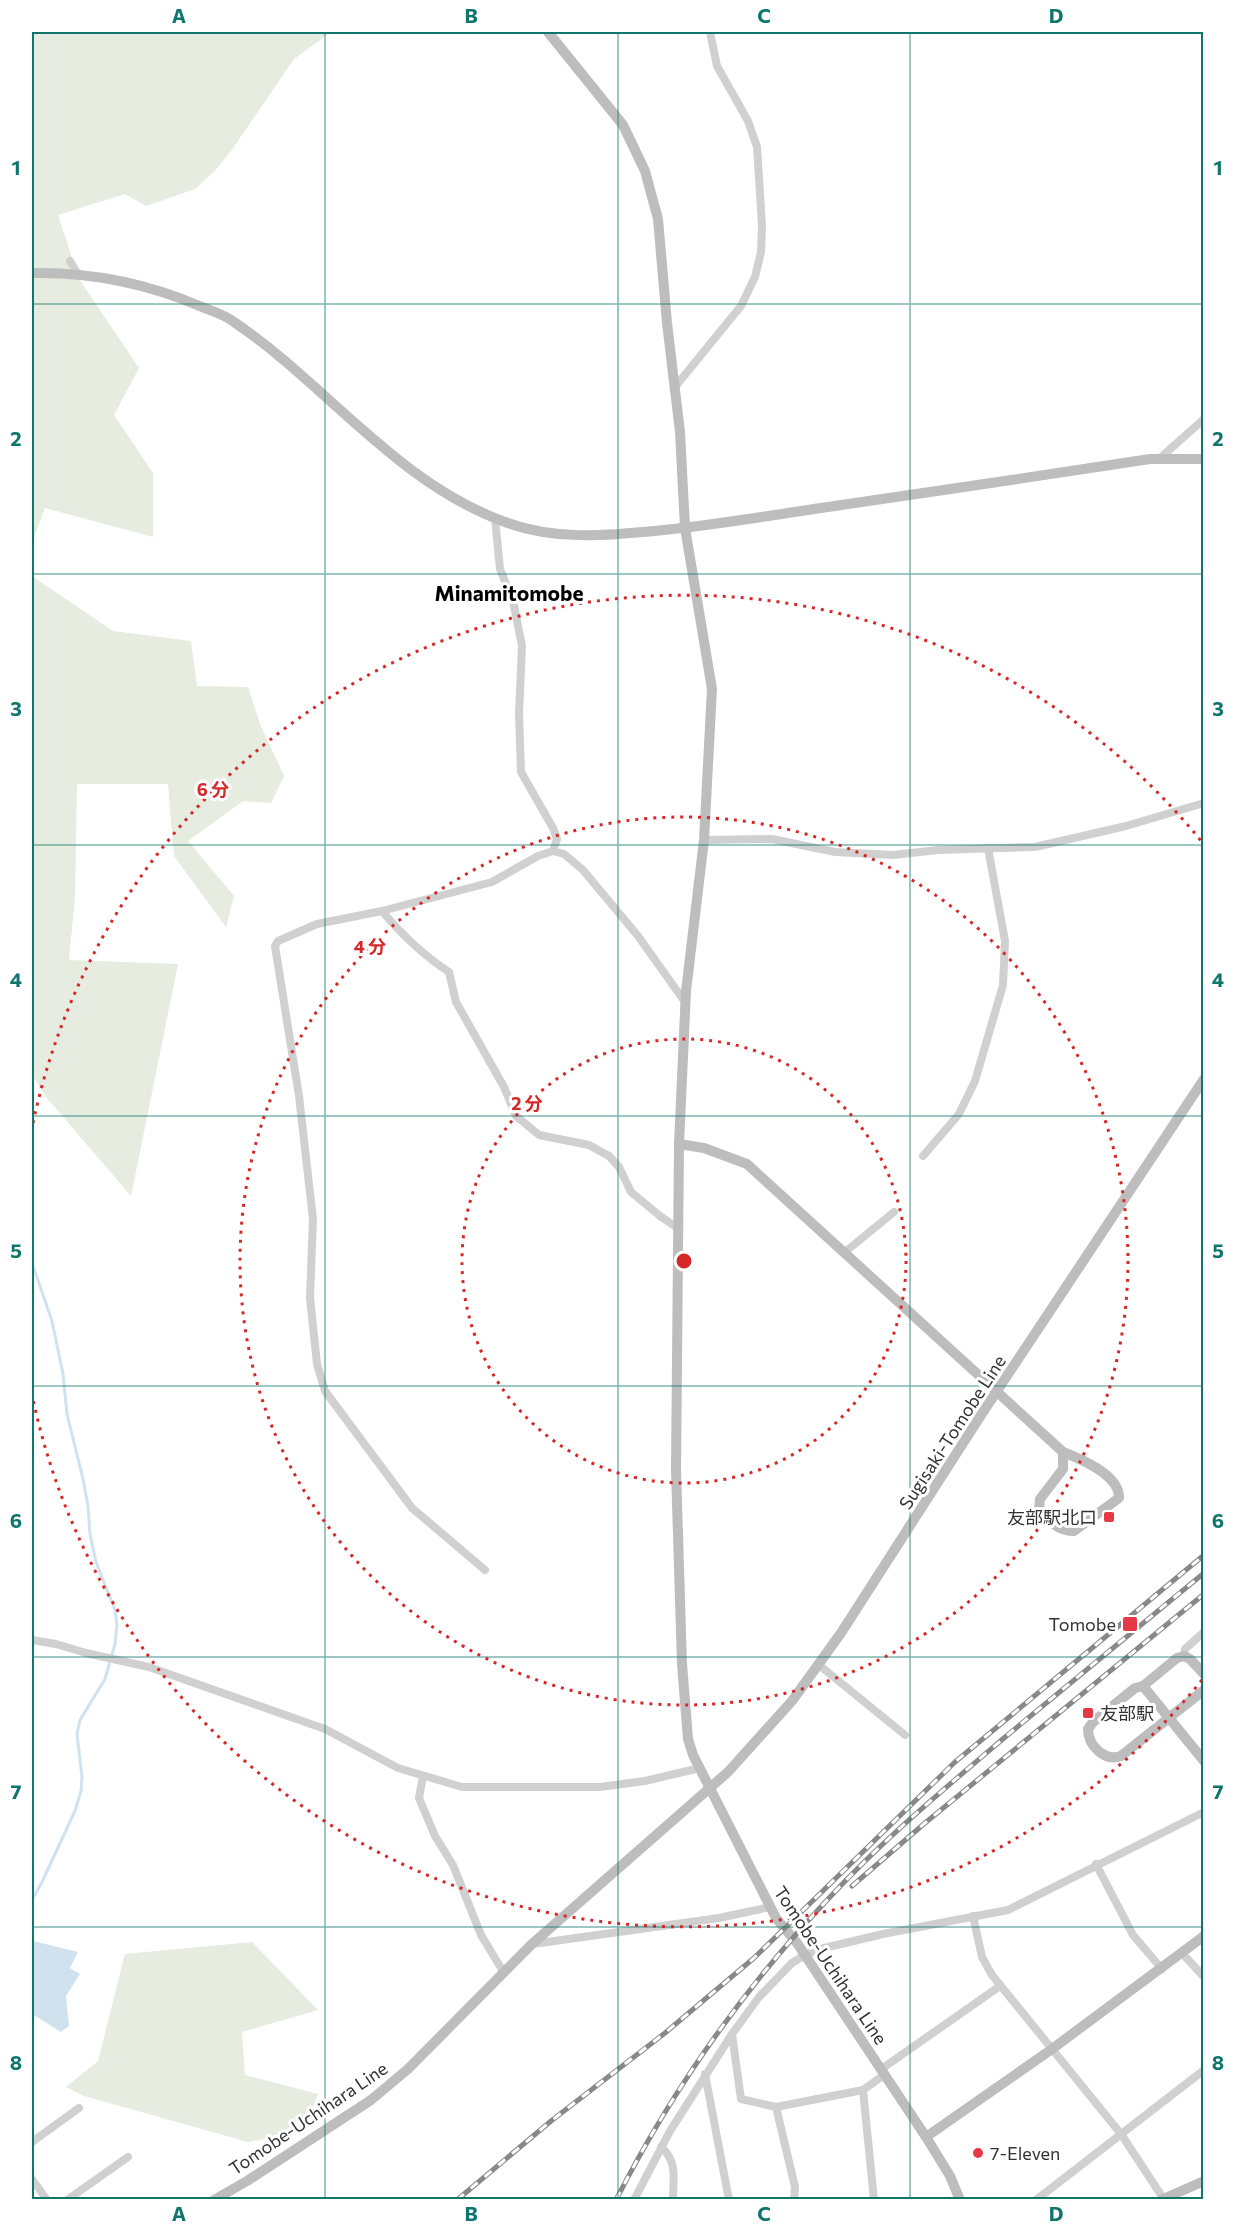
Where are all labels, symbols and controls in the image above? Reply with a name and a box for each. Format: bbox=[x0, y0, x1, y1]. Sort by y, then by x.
text: A bbox=[172, 3, 186, 27]
text: B bbox=[464, 3, 478, 27]
text: C bbox=[757, 3, 771, 27]
text: D bbox=[1049, 3, 1063, 27]
text: 1 bbox=[11, 155, 21, 179]
text: 1 bbox=[1213, 155, 1223, 179]
text: 2 bbox=[10, 426, 22, 450]
text: 2 bbox=[1212, 426, 1224, 450]
district label: Minamitomobe bbox=[434, 580, 584, 605]
text: 3 bbox=[10, 696, 22, 720]
text: 3 bbox=[1212, 696, 1224, 720]
text: 6 分 bbox=[197, 778, 229, 800]
text: 4 分 bbox=[354, 935, 386, 957]
text: 4 bbox=[10, 967, 22, 991]
text: 4 bbox=[1212, 967, 1224, 991]
text: 2 分 bbox=[511, 1092, 543, 1114]
text: 5 bbox=[10, 1238, 22, 1262]
text: 5 bbox=[1212, 1238, 1224, 1262]
centre of rings bbox=[674, 1251, 694, 1271]
street label: Sugisaki-Tomobe Line bbox=[894, 1351, 1010, 1513]
place label: 友部駅北口 bbox=[1007, 1506, 1097, 1528]
text: 6 bbox=[10, 1508, 22, 1532]
text: 6 bbox=[1212, 1508, 1224, 1532]
marker: 友部駅北口 bbox=[1102, 1510, 1116, 1524]
place label: Tomobe bbox=[1048, 1613, 1116, 1635]
marker: Tomobe bbox=[1121, 1615, 1139, 1633]
place label: 友部駅 bbox=[1100, 1702, 1154, 1724]
marker: 友部駅 bbox=[1081, 1706, 1095, 1720]
text: 7 bbox=[11, 1779, 22, 1803]
text: 7 bbox=[1213, 1779, 1224, 1803]
street label: Tomobe-Uchihara Line bbox=[770, 1882, 892, 2048]
text: 8 bbox=[10, 2050, 22, 2074]
text: 8 bbox=[1212, 2050, 1224, 2074]
street label: Tomobe-Uchihara Line bbox=[225, 2057, 391, 2179]
place label: 7-Eleven bbox=[990, 2142, 1060, 2164]
marker: 7-Eleven bbox=[971, 2146, 985, 2160]
text: A bbox=[172, 2201, 186, 2225]
text: B bbox=[464, 2201, 478, 2225]
text: C bbox=[757, 2201, 771, 2225]
text: D bbox=[1049, 2201, 1063, 2225]

